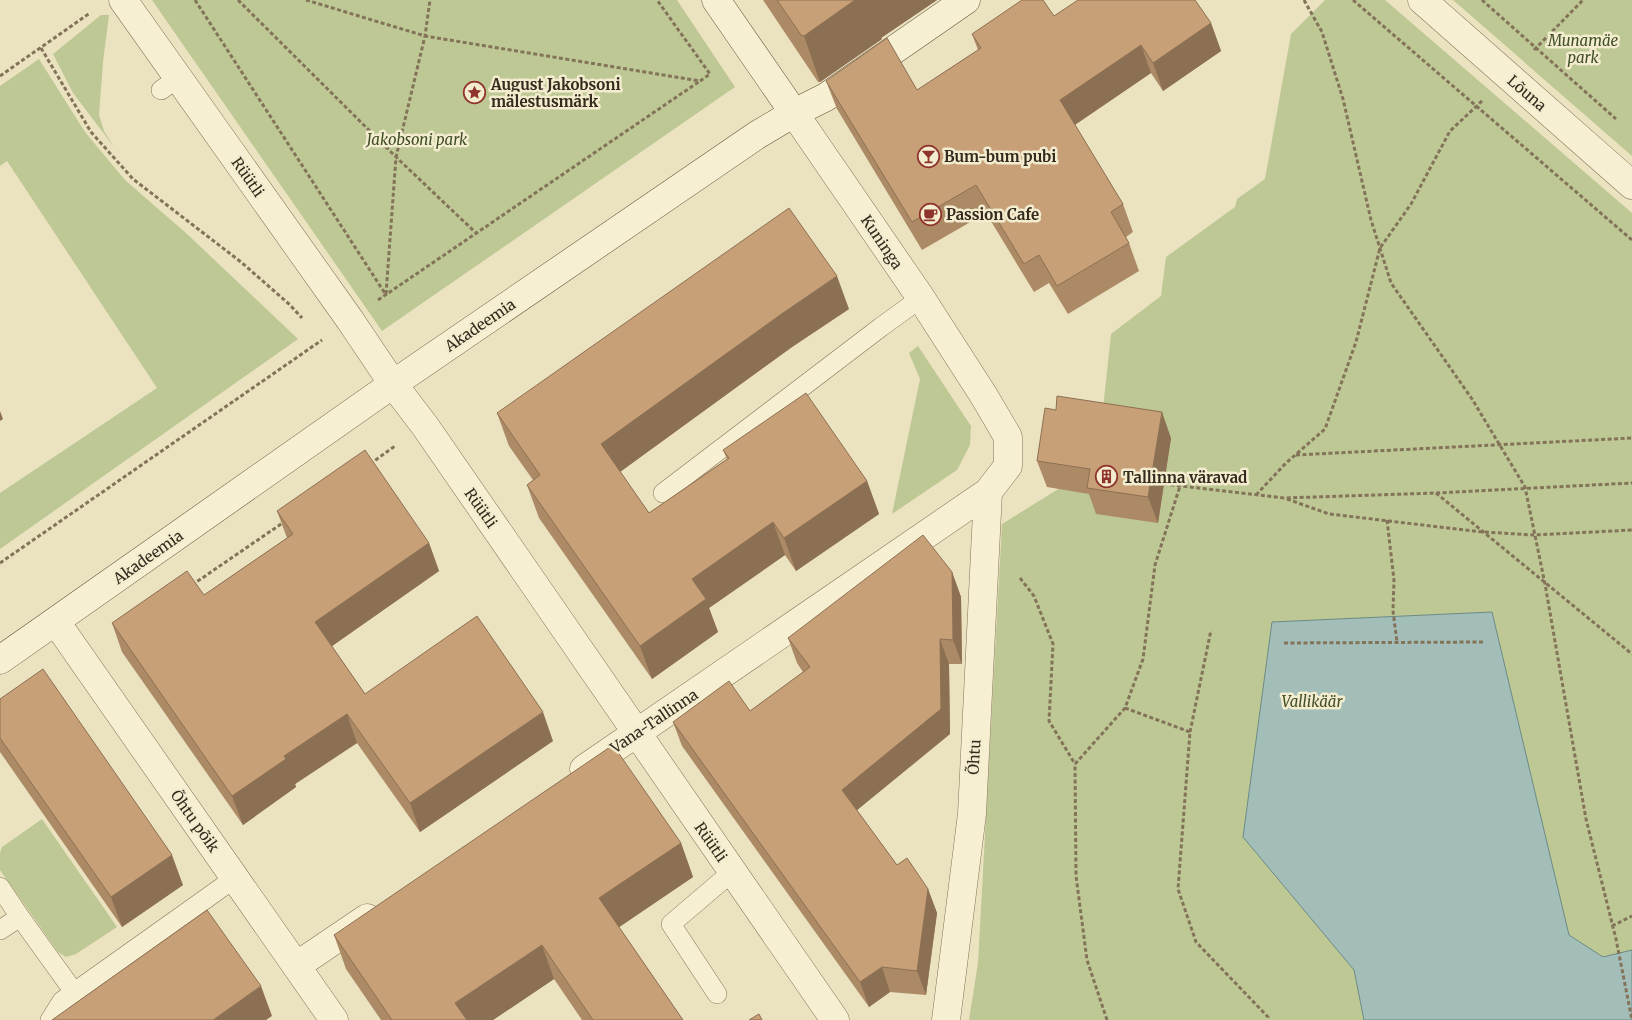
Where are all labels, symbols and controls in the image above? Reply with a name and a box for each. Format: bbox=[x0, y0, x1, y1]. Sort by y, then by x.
park label: Munamäe park bbox=[1547, 31, 1618, 67]
street label: Lõuna bbox=[1504, 71, 1550, 115]
place label: August Jakobsoni mälestusmärk bbox=[490, 75, 621, 111]
place icon: August Jakobsoni mälestusmärk bbox=[463, 81, 487, 105]
park label: Jakobsoni park bbox=[365, 130, 468, 149]
bar icon: Bum-bum pubi bbox=[916, 144, 940, 168]
place label: Bum-bum pubi bbox=[944, 147, 1056, 166]
street label: Rüütli bbox=[228, 153, 269, 201]
cafe icon: Passion Cafe bbox=[918, 202, 942, 226]
place label: Passion Cafe bbox=[946, 205, 1039, 224]
street label: Kuninga bbox=[857, 211, 907, 273]
street label: Akadeemia bbox=[440, 294, 519, 356]
building icon: Tallinna väravad bbox=[1095, 465, 1119, 489]
place label: Tallinna väravad bbox=[1123, 468, 1247, 487]
street label: Rüütli bbox=[461, 484, 502, 532]
street label: Akadeemia bbox=[109, 526, 187, 589]
street label: Vana-Tallinna bbox=[606, 685, 701, 758]
park label: Vallikäär bbox=[1281, 692, 1343, 711]
street label: Õhtu bbox=[964, 739, 984, 775]
street label: Õhtu põik bbox=[167, 786, 224, 856]
street label: Rüütli bbox=[691, 818, 732, 866]

